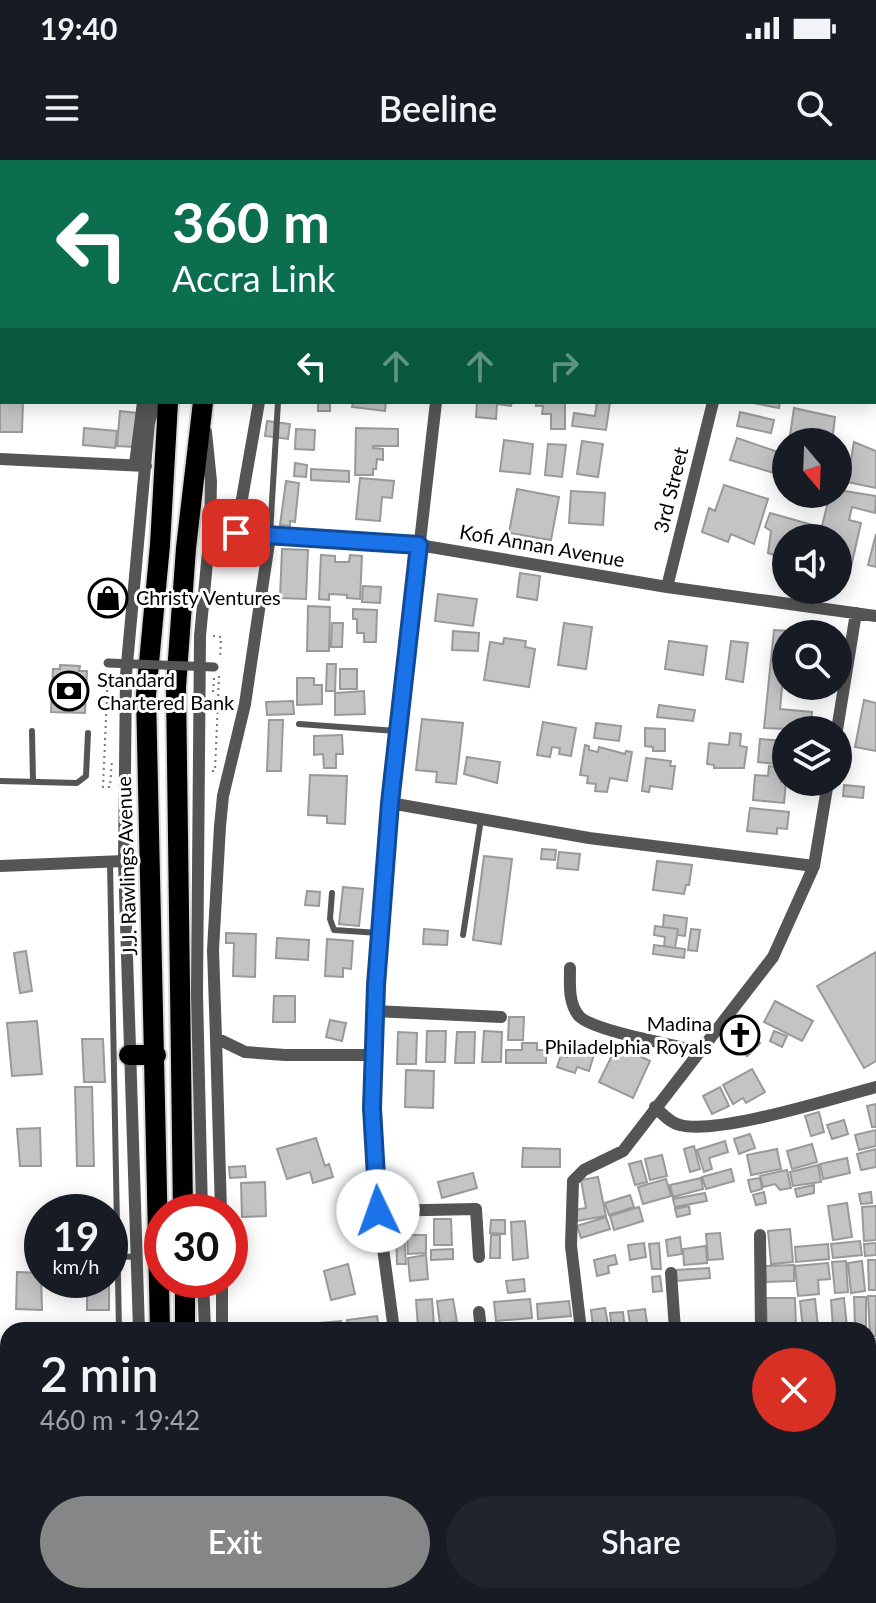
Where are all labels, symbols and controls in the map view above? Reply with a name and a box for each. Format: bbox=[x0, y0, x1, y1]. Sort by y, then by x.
text: 19:40 bbox=[40, 10, 117, 46]
icon: menu bbox=[40, 86, 84, 130]
text: Beeline bbox=[379, 86, 497, 130]
icon: search bbox=[792, 86, 836, 130]
text: 360 m bbox=[172, 188, 330, 255]
icon: left bbox=[40, 192, 144, 296]
text: Accra Link bbox=[172, 256, 335, 300]
icon: left bbox=[290, 344, 334, 388]
icon: ahead bbox=[374, 344, 418, 388]
icon: ahead bbox=[458, 344, 502, 388]
icon: right bbox=[542, 344, 586, 388]
north arrow bbox=[772, 428, 852, 508]
map controls bbox=[772, 428, 852, 796]
street label: 3rd Street bbox=[648, 444, 692, 535]
pin bbox=[202, 499, 270, 567]
icon: arrive bbox=[214, 511, 258, 555]
street label: Kofi Annan Avenue bbox=[458, 519, 627, 571]
button: sound bbox=[772, 524, 852, 604]
shop icon: Christy Ventures bbox=[87, 577, 129, 619]
place label: Christy Ventures bbox=[136, 585, 281, 609]
button: search bbox=[772, 620, 852, 700]
place label: Standard Chartered Bank bbox=[97, 667, 235, 714]
bank icon: Standard Chartered Bank bbox=[48, 670, 90, 712]
button: layers bbox=[772, 716, 852, 796]
street label: J.J. Rawlings Avenue bbox=[111, 776, 141, 956]
place label: Madina Philadelphia Royals bbox=[544, 1011, 712, 1058]
church icon: Madina Philadelphia Royals bbox=[719, 1014, 761, 1056]
position arrow bbox=[336, 1169, 420, 1253]
speed limit sign: 30 bbox=[144, 1194, 248, 1298]
text: 19 bbox=[53, 1212, 99, 1260]
text: km/h bbox=[53, 1254, 99, 1278]
text: 2 min bbox=[40, 1345, 158, 1402]
button: close bbox=[752, 1348, 836, 1432]
text: 460 m · 19:42 bbox=[40, 1404, 200, 1436]
button: Exit bbox=[40, 1496, 430, 1588]
button: Share bbox=[446, 1496, 836, 1588]

